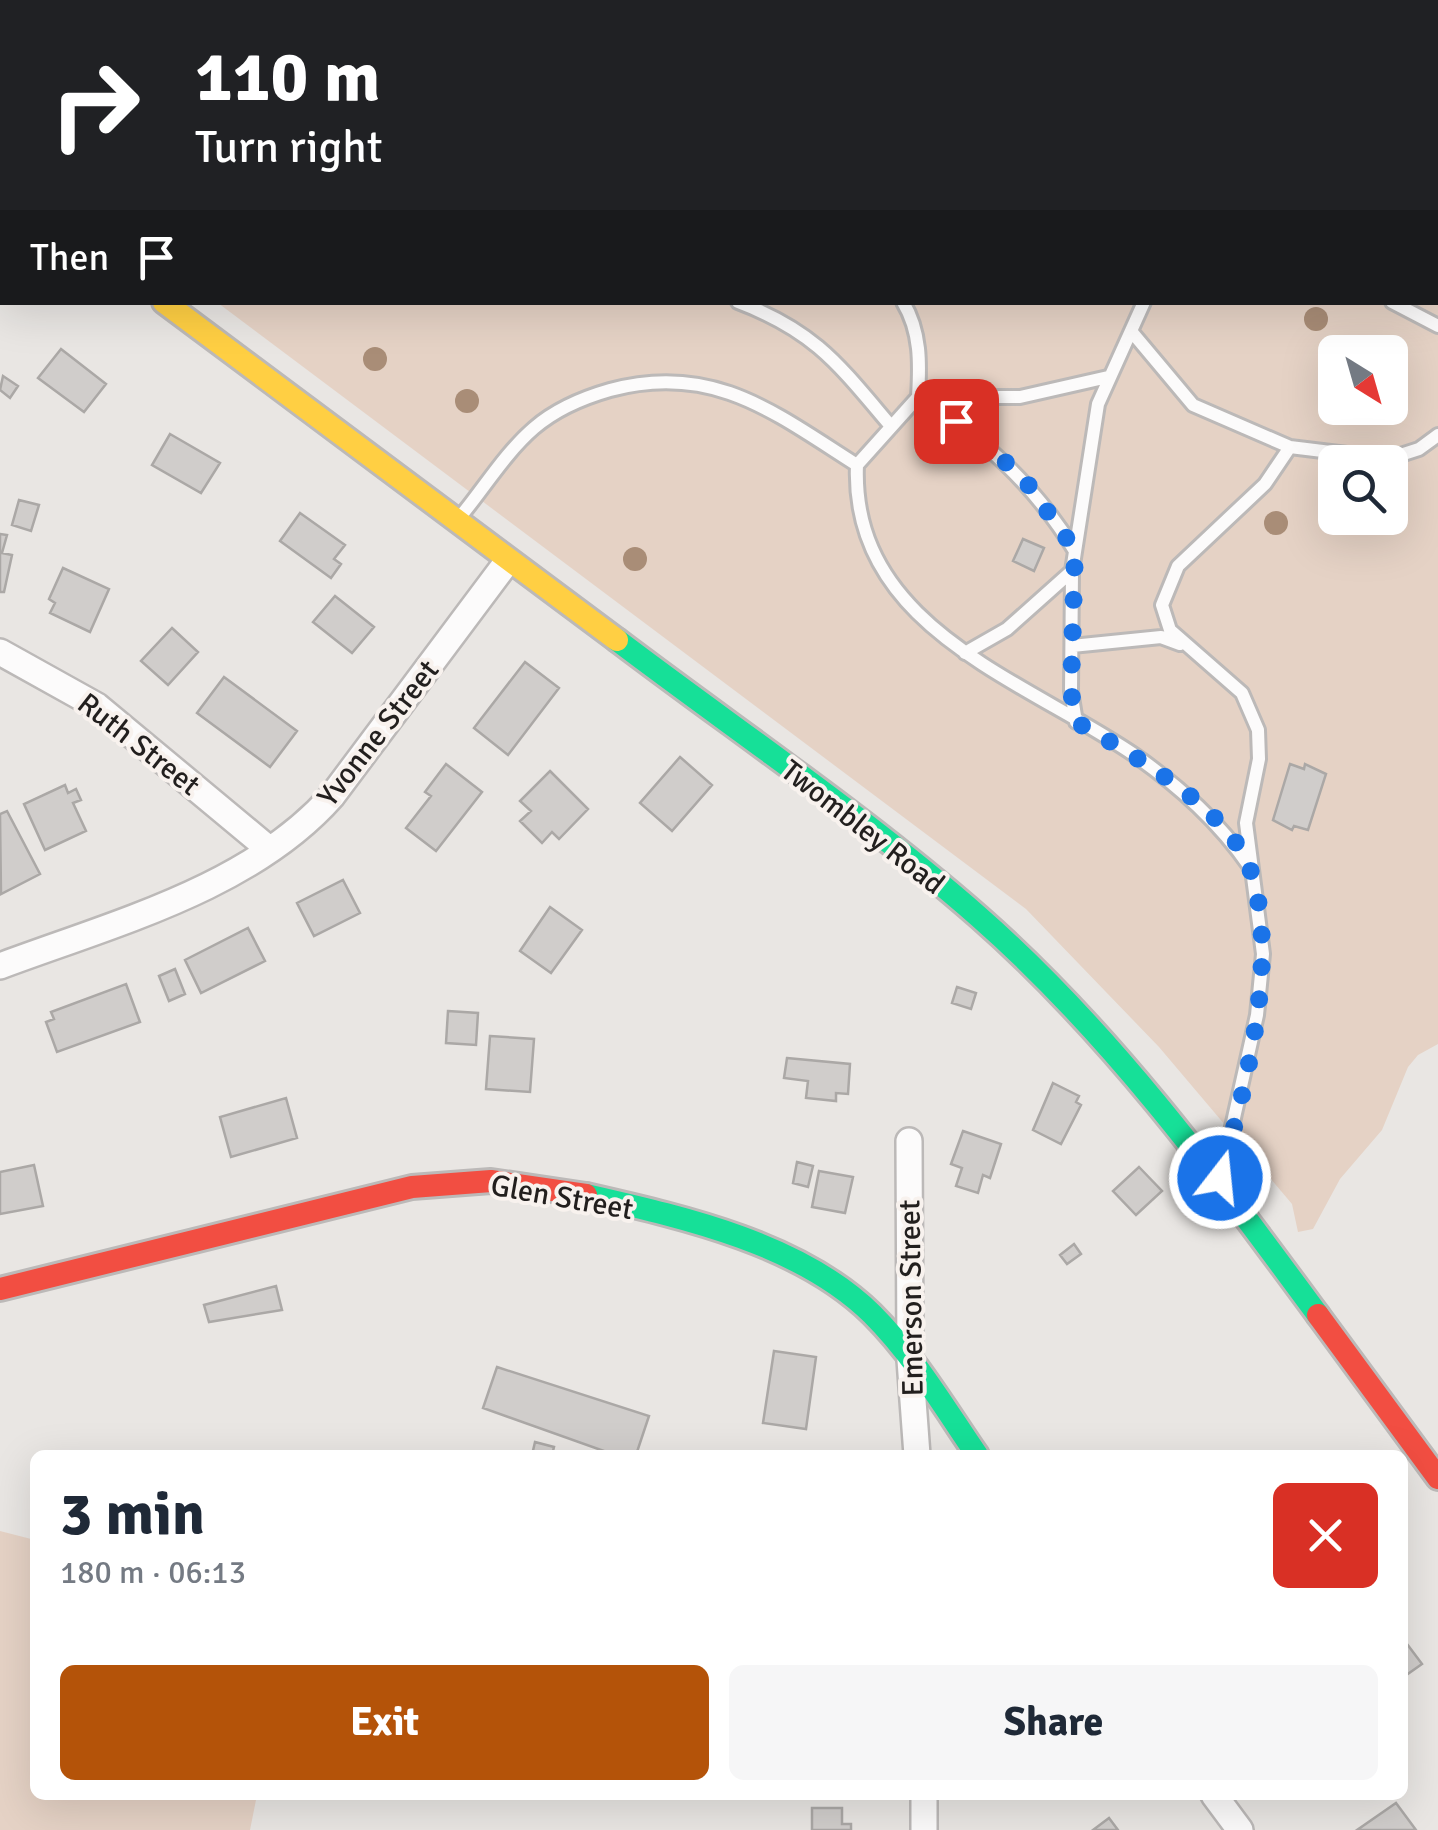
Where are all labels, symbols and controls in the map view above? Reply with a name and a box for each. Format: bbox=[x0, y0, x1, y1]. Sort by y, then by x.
text: 110 m bbox=[195, 34, 380, 120]
icon: right bbox=[30, 40, 160, 170]
text: Turn right bbox=[195, 120, 383, 175]
icon: arrive bbox=[129, 230, 184, 285]
text: Then bbox=[30, 234, 109, 281]
north arrow bbox=[1318, 335, 1408, 425]
map controls bbox=[1318, 335, 1408, 535]
pin bbox=[914, 379, 999, 464]
icon: arrive bbox=[929, 394, 984, 449]
button: search bbox=[1318, 445, 1408, 535]
street label: Yvonne Street bbox=[310, 653, 447, 814]
street label: Ruth Street bbox=[70, 685, 207, 804]
street label: Twombley Road bbox=[774, 752, 952, 903]
position arrow bbox=[1168, 1126, 1272, 1230]
street label: Glen Street bbox=[488, 1167, 636, 1228]
street label: Emerson Street bbox=[891, 1199, 932, 1397]
text: 3 min bbox=[60, 1478, 205, 1552]
button: close bbox=[1273, 1483, 1378, 1588]
text: 180 m · 06:13 bbox=[60, 1553, 246, 1592]
button: Exit bbox=[60, 1665, 709, 1780]
button: Share bbox=[729, 1665, 1378, 1780]

